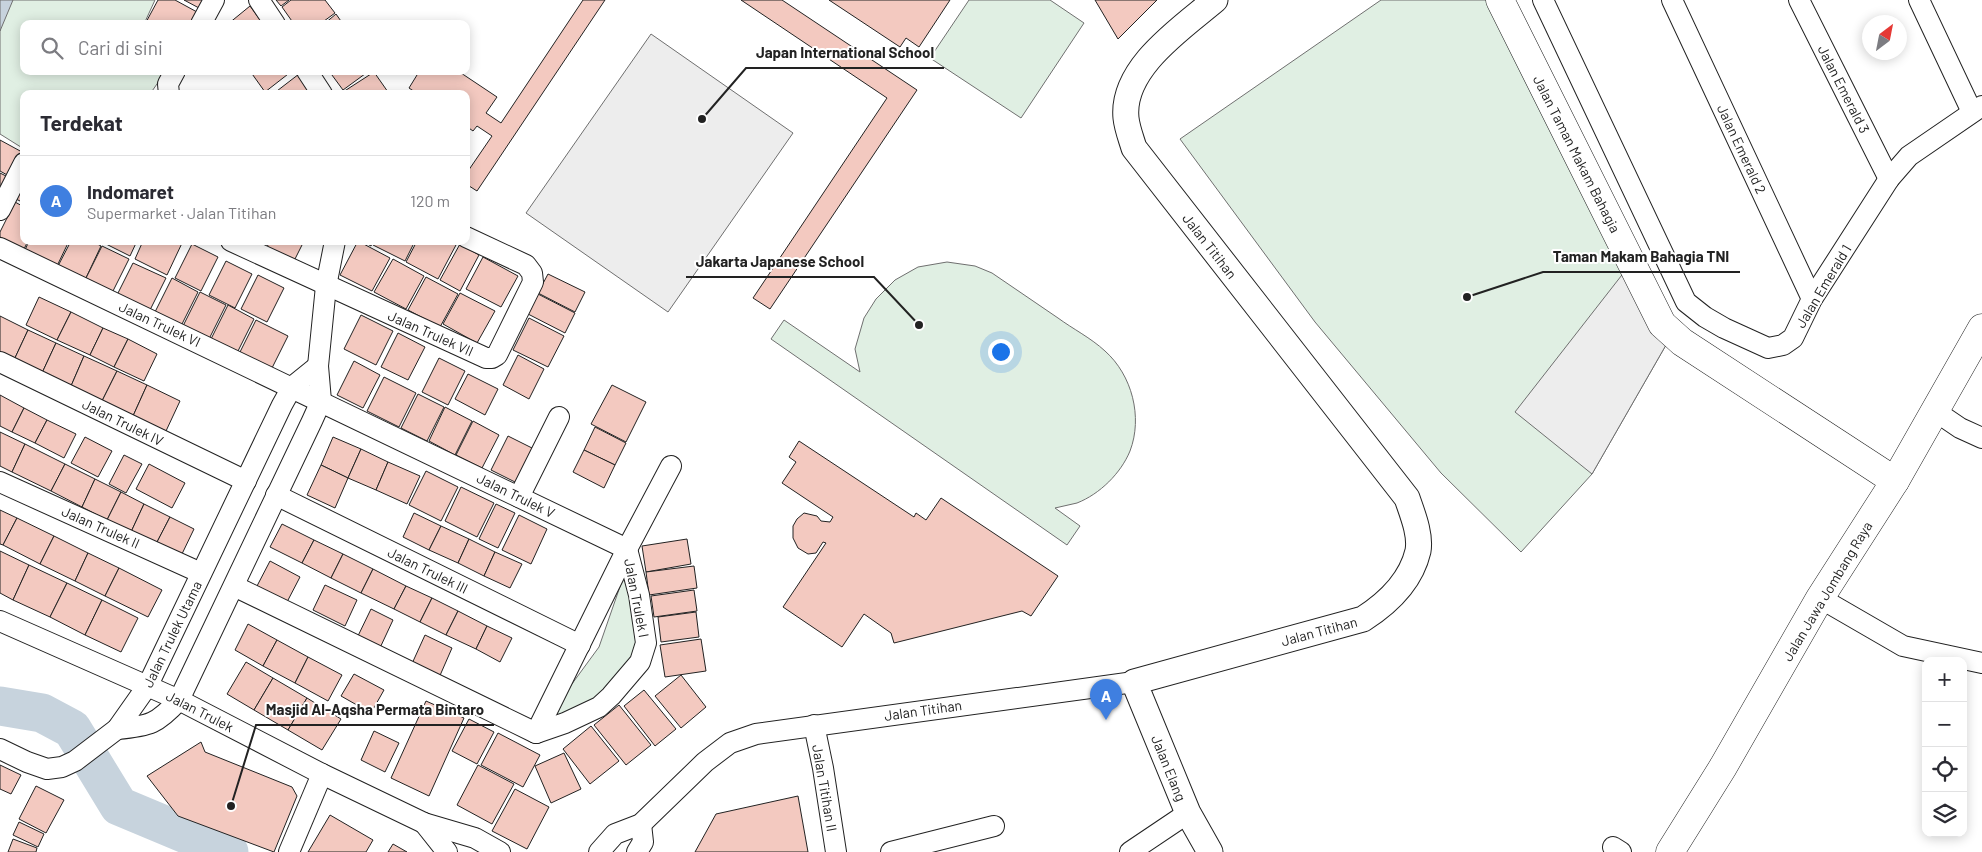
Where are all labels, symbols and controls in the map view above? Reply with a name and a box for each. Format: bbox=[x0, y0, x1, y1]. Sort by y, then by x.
north arrow bbox=[1862, 15, 1907, 60]
search box bbox=[20, 20, 470, 75]
icon: search bbox=[38, 34, 66, 62]
text: Cari di sini bbox=[78, 36, 163, 59]
callout: Japan International School bbox=[746, 38, 944, 68]
street label: Jalan Emerald 3 bbox=[1815, 42, 1873, 136]
text: Japan International School bbox=[756, 43, 934, 61]
street label: Jalan Taman Makam Bahagia bbox=[1530, 72, 1624, 236]
street label: Jalan Emerald 2 bbox=[1714, 102, 1770, 196]
text: Terdekat bbox=[40, 110, 123, 135]
text: Indomaret bbox=[87, 180, 174, 203]
text: A bbox=[51, 191, 61, 210]
text: 120 m bbox=[410, 191, 450, 210]
text: Supermarket · Jalan Titihan bbox=[87, 203, 276, 222]
street label: Jalan Titihan bbox=[1179, 210, 1241, 282]
street label: Jalan Emerald 1 bbox=[1791, 241, 1855, 331]
callout: Taman Makam Bahagia TNI bbox=[1543, 242, 1740, 272]
callout: Jakarta Japanese School bbox=[686, 247, 874, 277]
text: Taman Makam Bahagia TNI bbox=[1553, 247, 1729, 265]
text: Jakarta Japanese School bbox=[696, 252, 864, 270]
street label: Jalan Trulek VI bbox=[116, 298, 204, 350]
street label: Jalan Trulek VII bbox=[386, 307, 476, 359]
your location bbox=[988, 339, 1014, 365]
street label: Jalan Trulek IV bbox=[80, 395, 166, 449]
street label: Jalan Trulek V bbox=[474, 469, 558, 521]
street label: Jalan Trulek II bbox=[59, 502, 143, 552]
street label: Jalan Jawa Jombang Raya bbox=[1779, 518, 1875, 664]
street label: Jalan Trulek III bbox=[385, 543, 471, 597]
street label: Jalan Trulek I bbox=[621, 557, 653, 639]
street label: Jalan Trulek Utama bbox=[139, 578, 205, 690]
street label: Jalan Titihan bbox=[1279, 613, 1359, 649]
map controls bbox=[1922, 657, 1967, 837]
button: + bbox=[1922, 657, 1967, 702]
pin: A bbox=[1090, 679, 1122, 720]
street label: Jalan Trulek bbox=[163, 687, 237, 735]
callout: Masjid Al-Aqsha Permata Bintaro bbox=[256, 695, 494, 725]
street label: Jalan Titihan bbox=[883, 696, 963, 724]
text: Masjid Al-Aqsha Permata Bintaro bbox=[266, 700, 484, 718]
button: − bbox=[1922, 702, 1967, 747]
street label: Jalan Elang bbox=[1148, 732, 1190, 804]
street label: Jalan Titihan II bbox=[809, 743, 841, 833]
button: locate bbox=[1922, 747, 1967, 792]
button: layers bbox=[1922, 792, 1967, 837]

